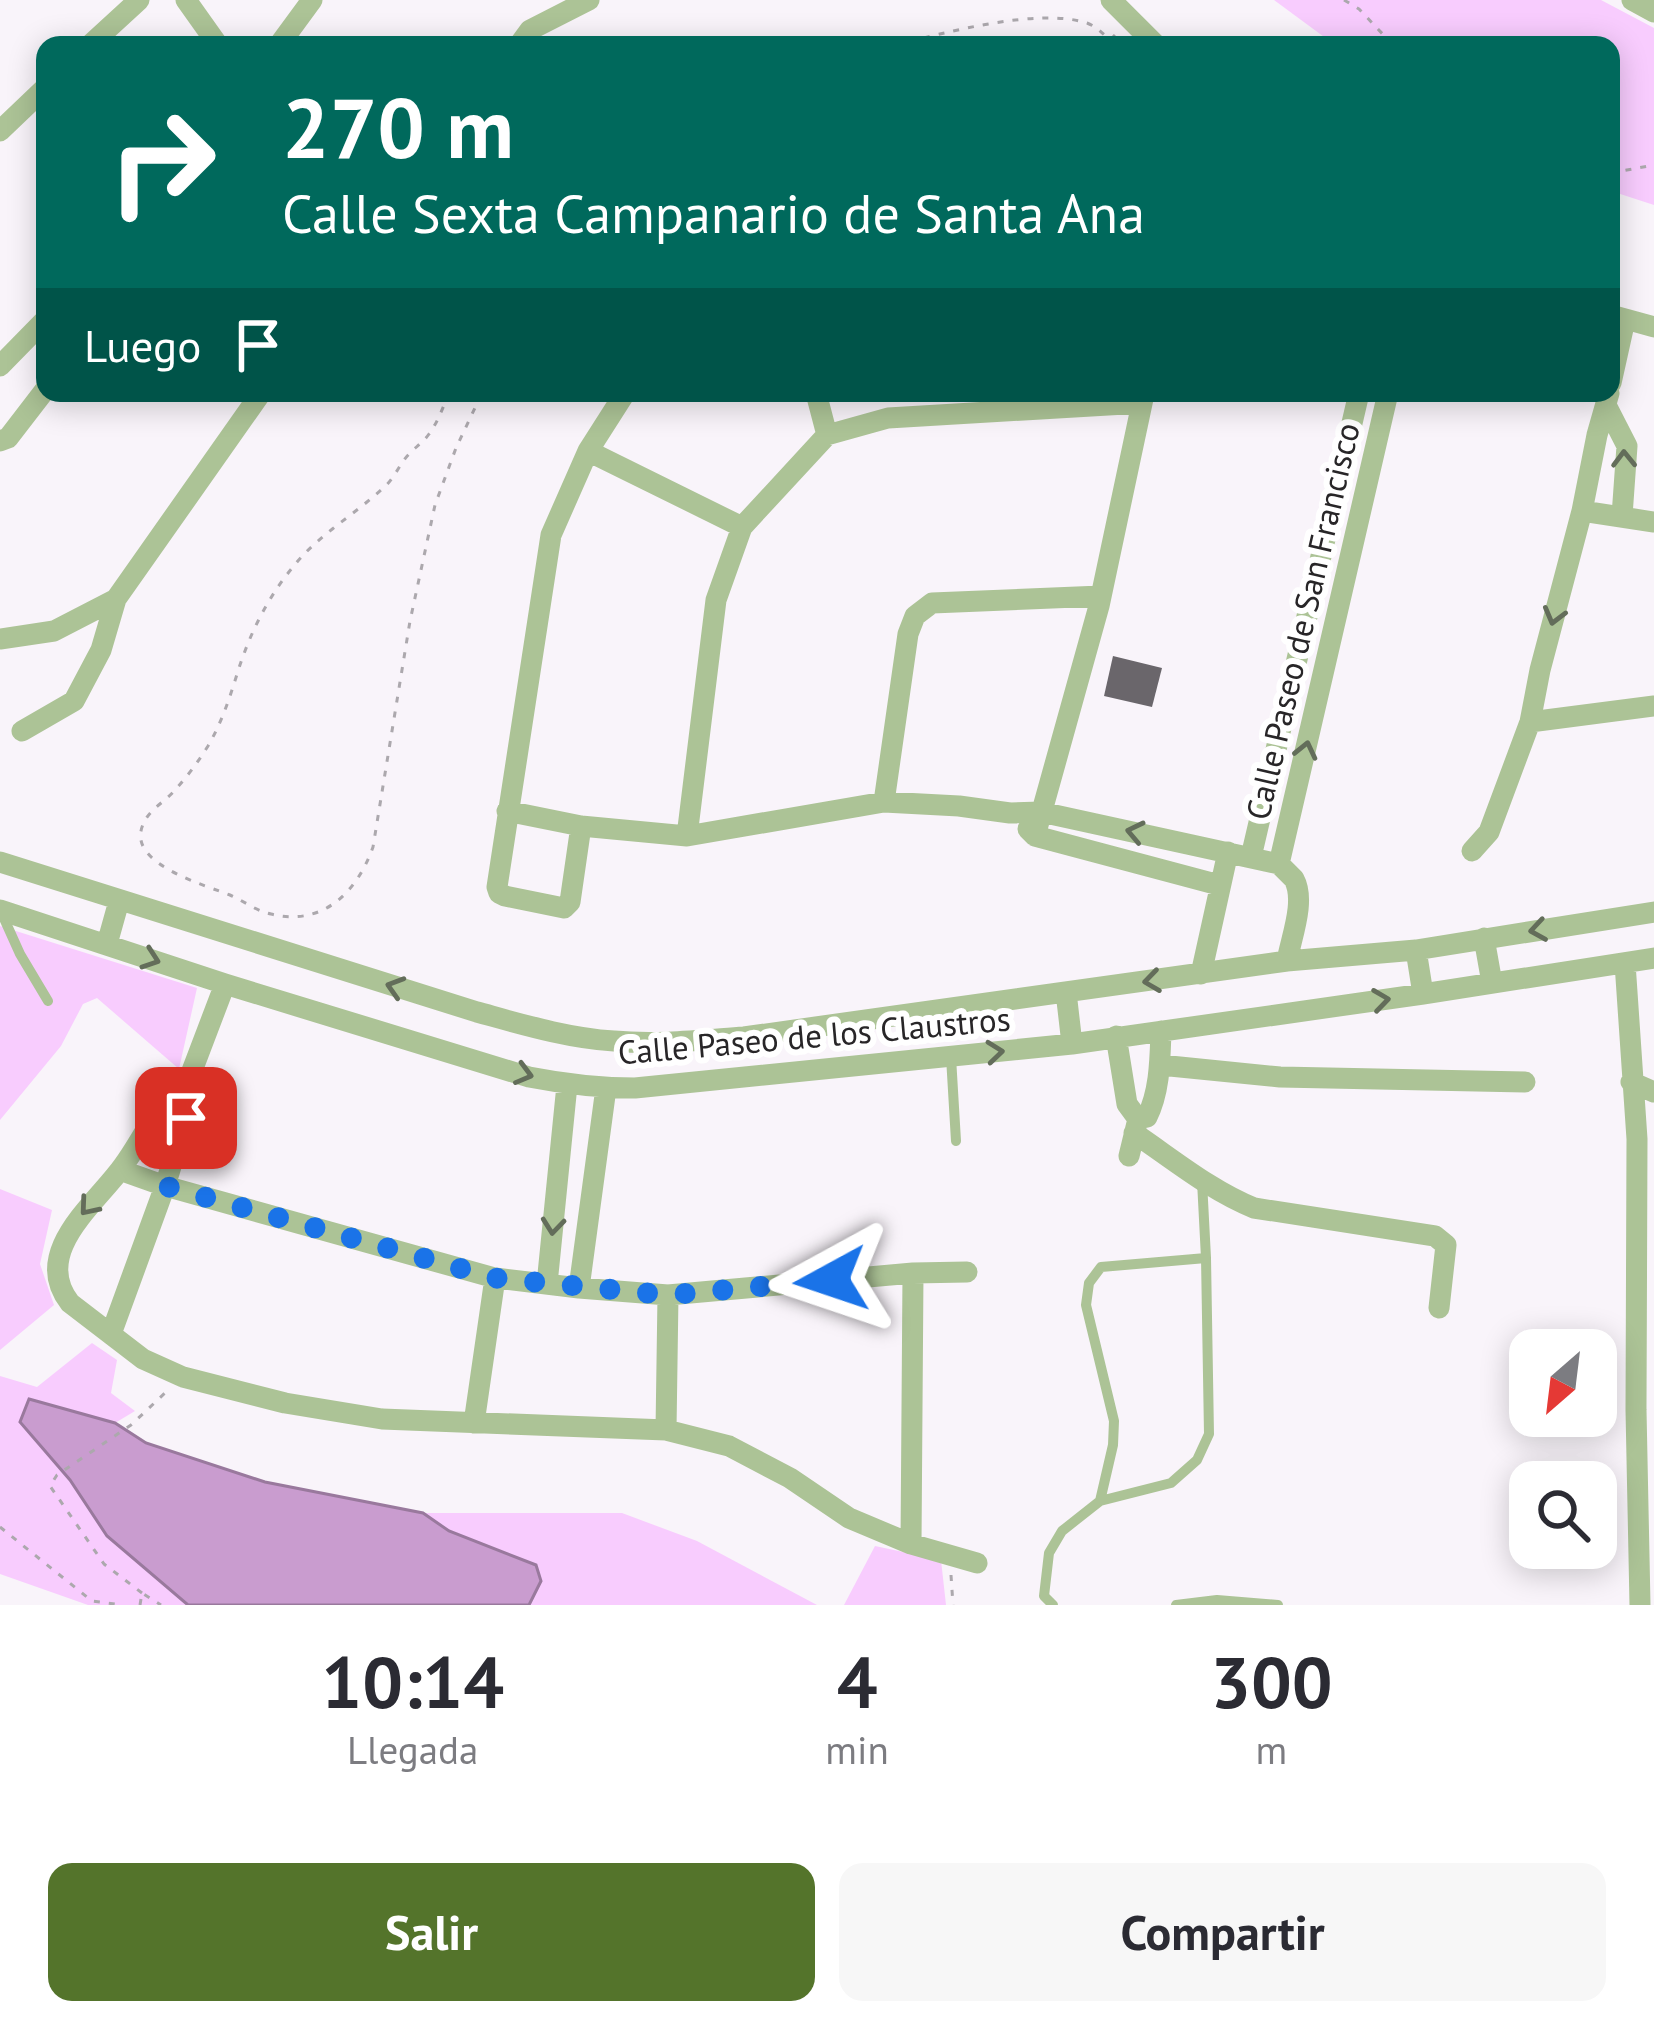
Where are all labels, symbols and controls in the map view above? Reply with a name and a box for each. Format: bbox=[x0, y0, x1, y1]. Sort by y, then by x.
text: 270 m bbox=[282, 72, 514, 181]
icon: right bbox=[84, 84, 240, 240]
text: Calle Sexta Campanario de Santa Ana bbox=[282, 178, 1145, 248]
icon: arrive bbox=[225, 312, 291, 378]
text: Luego bbox=[84, 316, 201, 374]
street label: Calle Paseo de San Francisco bbox=[1235, 418, 1369, 824]
one-way arrow bbox=[1611, 449, 1637, 467]
one-way arrow bbox=[1543, 605, 1568, 626]
one-way arrow bbox=[1292, 741, 1317, 761]
one-way arrow bbox=[1125, 820, 1145, 845]
one-way arrow bbox=[1529, 916, 1548, 942]
one-way arrow bbox=[139, 945, 160, 969]
one-way arrow bbox=[1142, 967, 1162, 993]
one-way arrow bbox=[385, 976, 406, 1001]
one-way arrow bbox=[1371, 988, 1391, 1014]
street label: Calle Paseo de los Claustros bbox=[616, 996, 1012, 1074]
one-way arrow bbox=[985, 1040, 1004, 1066]
one-way arrow bbox=[513, 1060, 533, 1085]
pin bbox=[135, 1067, 237, 1169]
icon: arrive bbox=[153, 1085, 219, 1151]
one-way arrow bbox=[80, 1193, 102, 1215]
one-way arrow bbox=[541, 1217, 566, 1236]
position arrow bbox=[768, 1217, 894, 1343]
north arrow bbox=[1509, 1329, 1617, 1437]
map controls bbox=[1509, 1329, 1617, 1569]
button: search bbox=[1509, 1461, 1617, 1569]
text: 10:14 bbox=[321, 1635, 504, 1728]
text: 4 bbox=[837, 1635, 878, 1728]
text: 300 bbox=[1210, 1635, 1333, 1728]
text: Llegada bbox=[347, 1724, 478, 1775]
text: min bbox=[825, 1724, 889, 1775]
text: m bbox=[1256, 1724, 1287, 1775]
button: Salir bbox=[48, 1863, 815, 2001]
button: Compartir bbox=[839, 1863, 1606, 2001]

